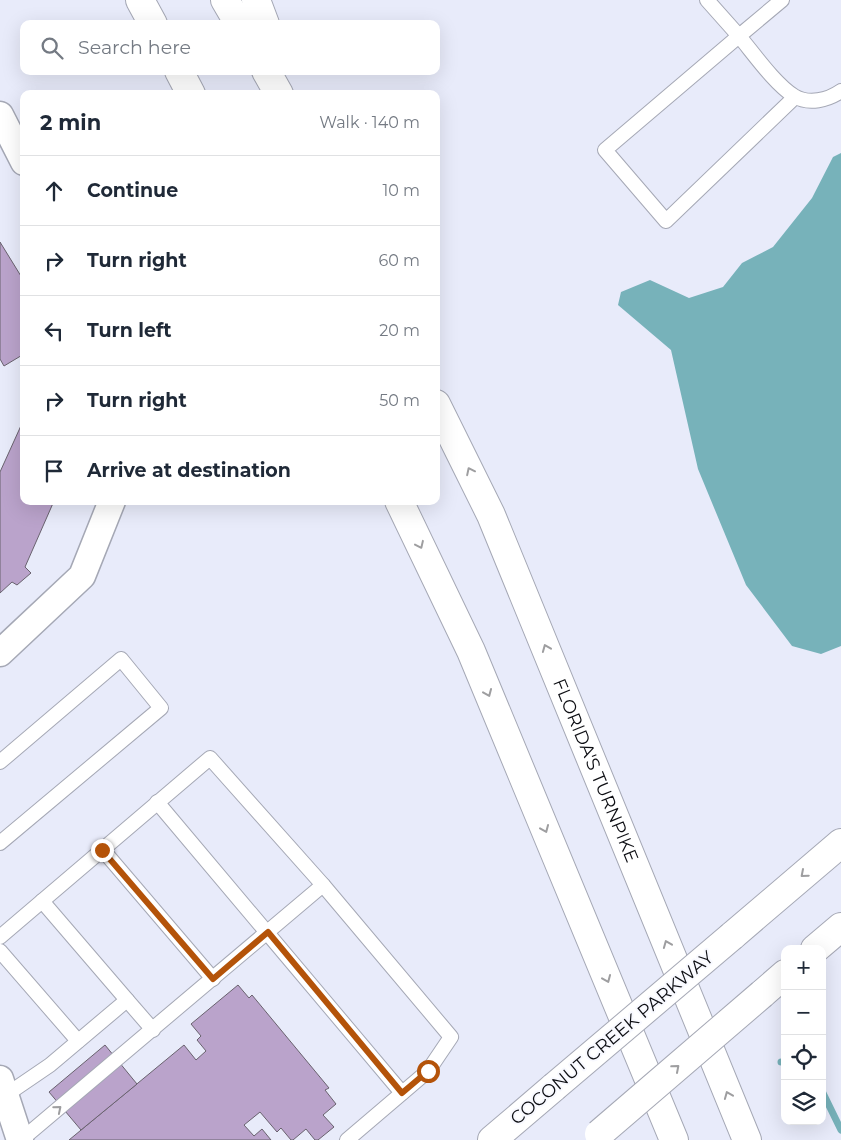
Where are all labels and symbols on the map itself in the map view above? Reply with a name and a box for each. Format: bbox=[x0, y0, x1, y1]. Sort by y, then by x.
one-way arrow bbox=[466, 468, 476, 477]
one-way arrow bbox=[414, 540, 425, 549]
one-way arrow bbox=[541, 644, 552, 653]
street label: FLORIDA'S TURNPIKE bbox=[548, 675, 643, 866]
one-way arrow bbox=[482, 688, 493, 697]
one-way arrow bbox=[539, 824, 549, 833]
route end bbox=[91, 839, 114, 862]
one-way arrow bbox=[801, 869, 810, 877]
one-way arrow bbox=[663, 941, 673, 949]
street label: COCONUT CREEK PARKWAY bbox=[506, 946, 719, 1130]
one-way arrow bbox=[601, 974, 611, 983]
route start bbox=[417, 1060, 440, 1083]
one-way arrow bbox=[670, 1065, 679, 1074]
one-way arrow bbox=[724, 1091, 735, 1100]
one-way arrow bbox=[52, 1106, 61, 1114]

